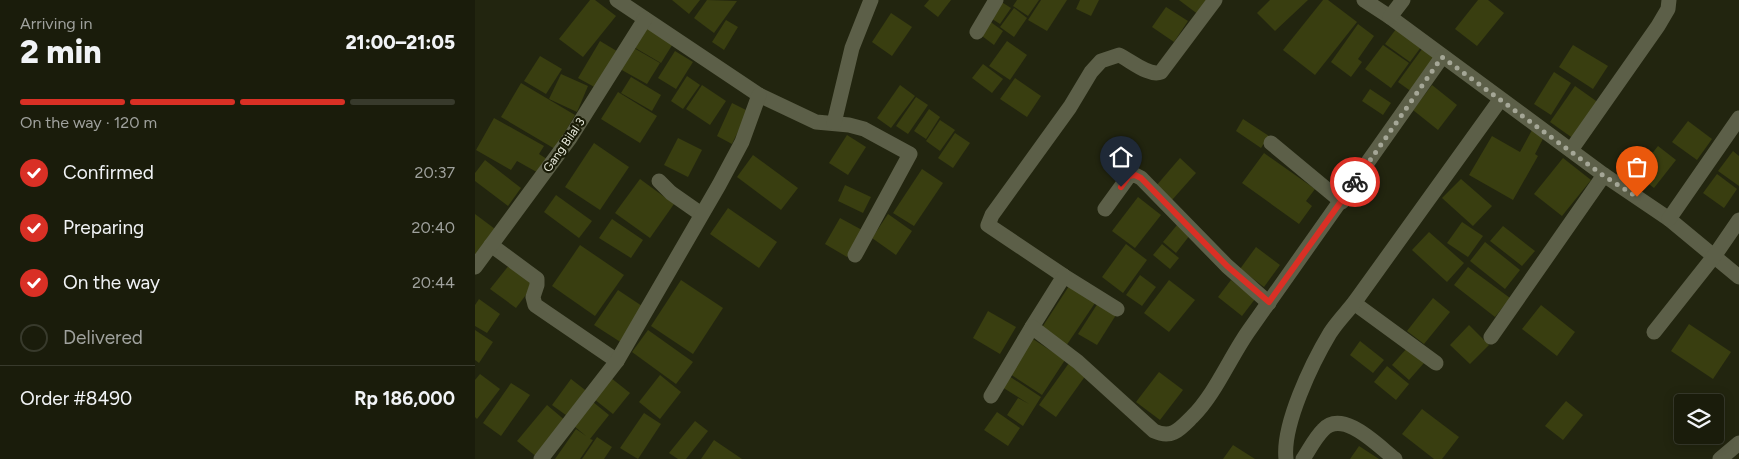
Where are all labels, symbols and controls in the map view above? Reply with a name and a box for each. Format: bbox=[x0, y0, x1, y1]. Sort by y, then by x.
text: Arriving in bbox=[20, 14, 92, 33]
text: 21:00–21:05 bbox=[345, 31, 455, 54]
text: 2 min bbox=[20, 33, 102, 71]
text: On the way · 120 m bbox=[20, 113, 157, 132]
street label: Gang Bilal 3 bbox=[540, 115, 588, 175]
pin bbox=[1100, 136, 1142, 187]
icon: home bbox=[1107, 143, 1135, 171]
pin bbox=[1616, 146, 1658, 197]
icon: bag bbox=[1623, 153, 1651, 181]
courier bbox=[1330, 157, 1380, 207]
icon: check bbox=[20, 159, 48, 187]
text: Confirmed bbox=[63, 161, 154, 184]
text: 20:37 bbox=[414, 163, 455, 182]
icon: bike bbox=[1341, 168, 1369, 196]
icon: check bbox=[20, 214, 48, 242]
text: Preparing bbox=[63, 216, 144, 239]
text: 20:40 bbox=[412, 218, 455, 237]
icon: check bbox=[20, 269, 48, 297]
text: On the way bbox=[63, 271, 160, 294]
text: 20:44 bbox=[412, 273, 455, 292]
text: Delivered bbox=[63, 326, 143, 349]
text: Order #8490 bbox=[20, 387, 132, 410]
text: Rp 186,000 bbox=[354, 387, 455, 410]
map controls bbox=[1674, 394, 1724, 444]
button: layers bbox=[1674, 394, 1724, 444]

